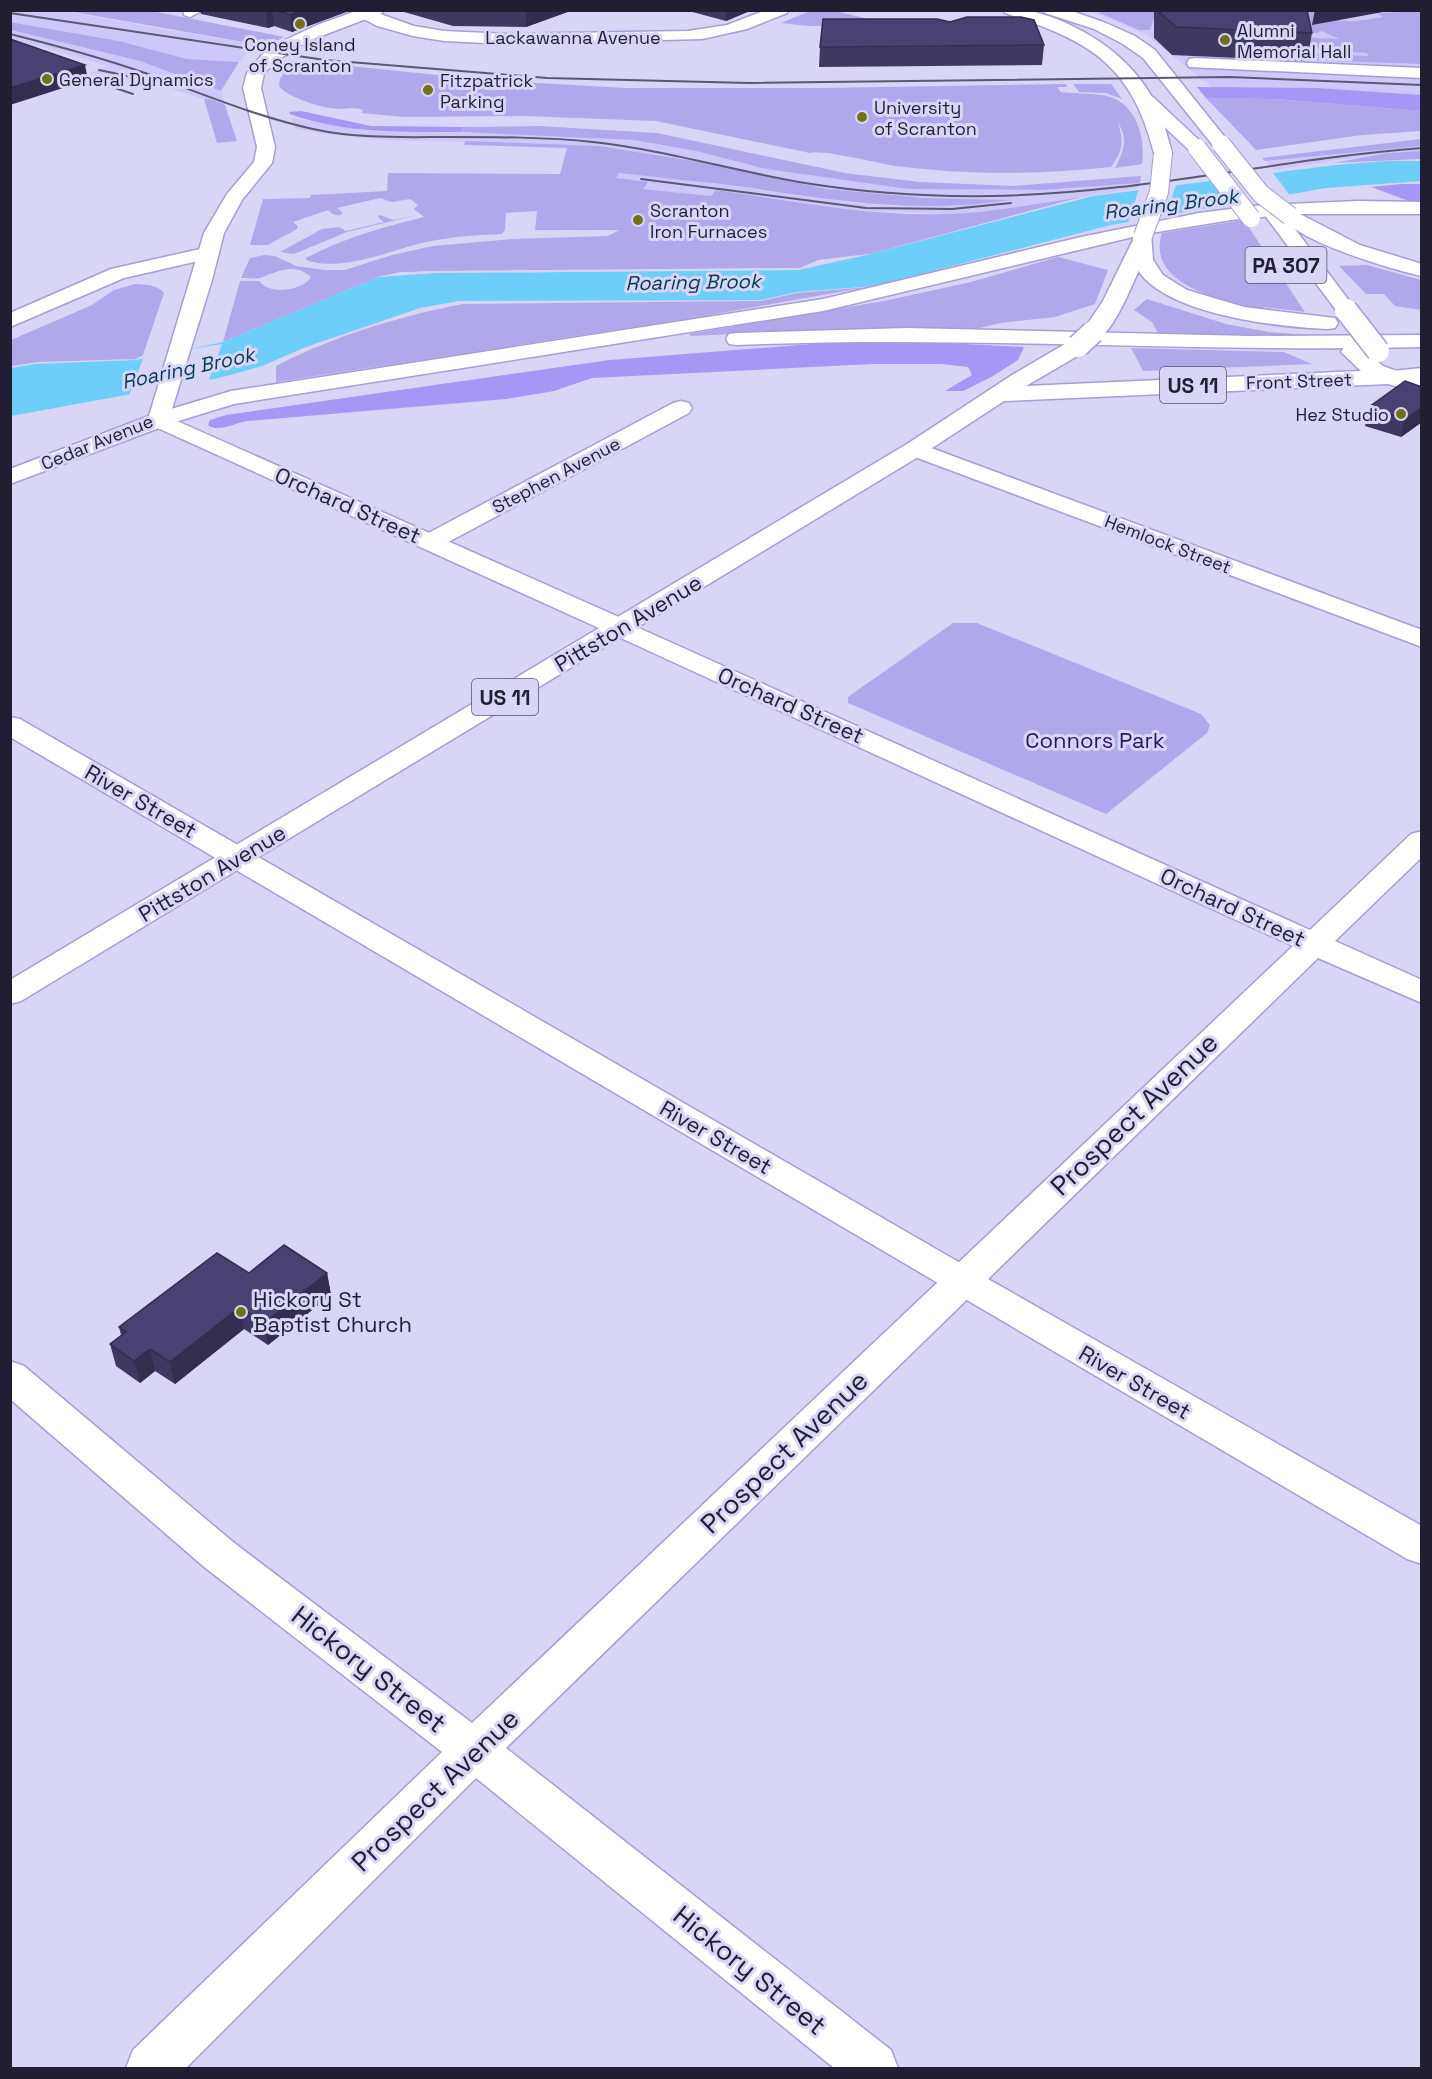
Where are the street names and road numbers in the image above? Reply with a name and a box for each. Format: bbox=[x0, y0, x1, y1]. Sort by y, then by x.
street label: Lackawanna Avenue bbox=[485, 26, 661, 49]
road number: PA 307 bbox=[1246, 247, 1326, 283]
road number: US 11 bbox=[1160, 367, 1226, 403]
street label: Front Street bbox=[1246, 368, 1352, 394]
street label: Cedar Avenue bbox=[38, 409, 156, 475]
street label: Stephen Avenue bbox=[488, 432, 624, 518]
street label: Orchard Street bbox=[271, 460, 425, 550]
street label: Hemlock Street bbox=[1102, 509, 1234, 579]
street label: Pittston Avenue bbox=[549, 568, 707, 678]
street label: Orchard Street bbox=[714, 660, 868, 750]
road number: US 11 bbox=[472, 679, 538, 715]
street label: River Street bbox=[80, 758, 202, 844]
street label: Pittston Avenue bbox=[133, 818, 291, 928]
street label: Orchard Street bbox=[1156, 861, 1310, 953]
street label: Prospect Avenue bbox=[1043, 1025, 1225, 1203]
street label: River Street bbox=[655, 1094, 777, 1180]
street label: River Street bbox=[1074, 1339, 1196, 1425]
street label: Prospect Avenue bbox=[693, 1363, 875, 1541]
street label: Hickory Street bbox=[284, 1598, 454, 1740]
street label: Prospect Avenue bbox=[344, 1701, 526, 1879]
street label: Hickory Street bbox=[666, 1898, 834, 2042]

